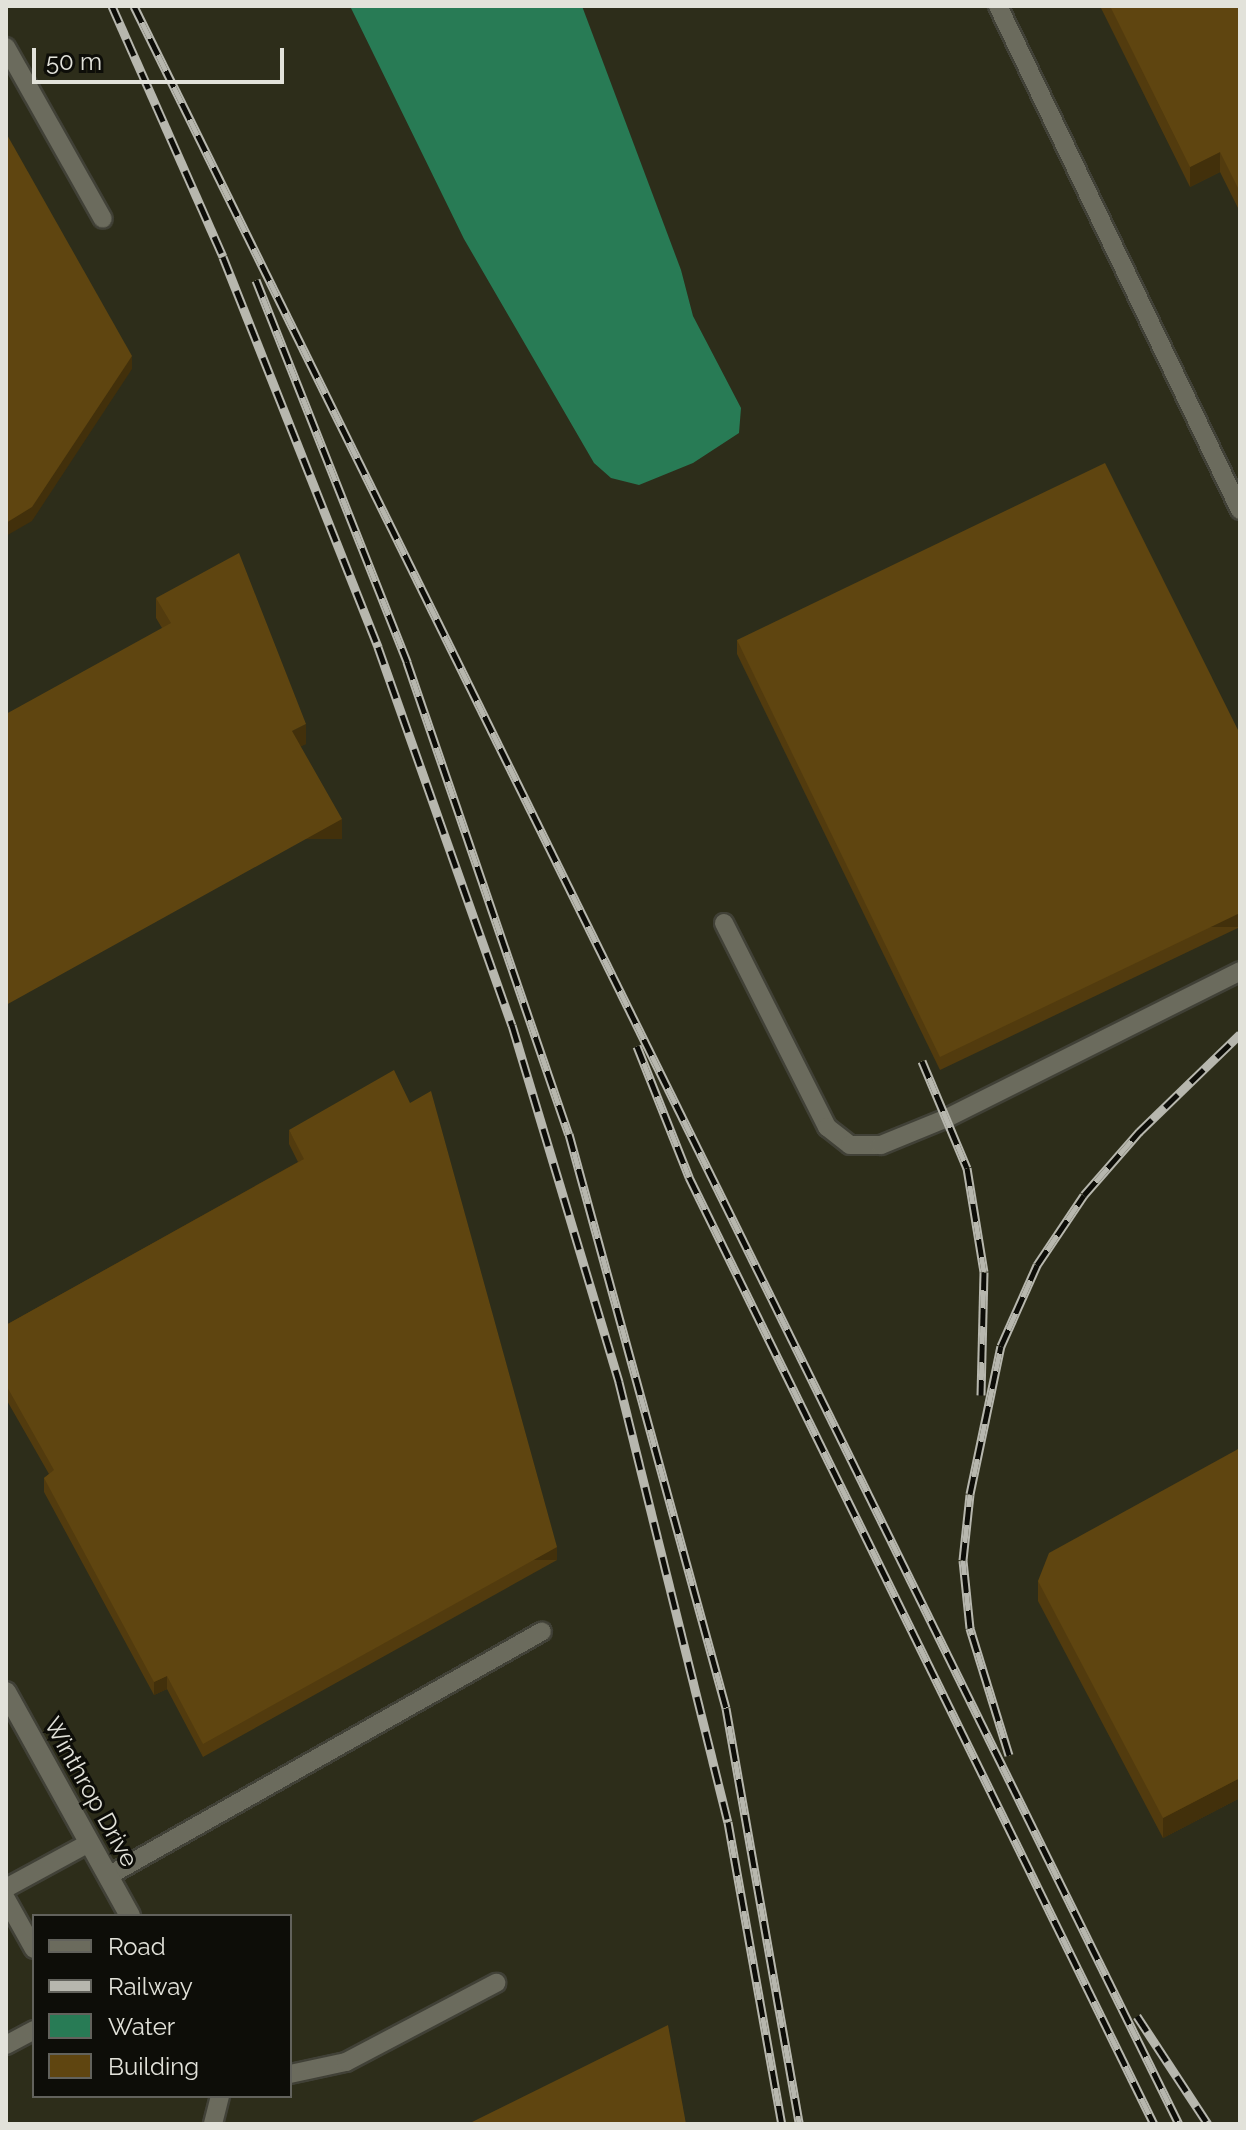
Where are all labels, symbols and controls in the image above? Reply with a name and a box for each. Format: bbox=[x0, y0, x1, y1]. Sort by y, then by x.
scale bar bbox=[36, 32, 288, 82]
text: 50 m bbox=[46, 47, 102, 76]
street label: Winthrop Drive bbox=[38, 1712, 144, 1872]
legend bbox=[32, 1914, 292, 2098]
text: Road bbox=[108, 1932, 166, 1961]
text: Railway bbox=[108, 1972, 193, 2001]
text: Water bbox=[108, 2012, 175, 2041]
text: Building bbox=[108, 2052, 199, 2081]

